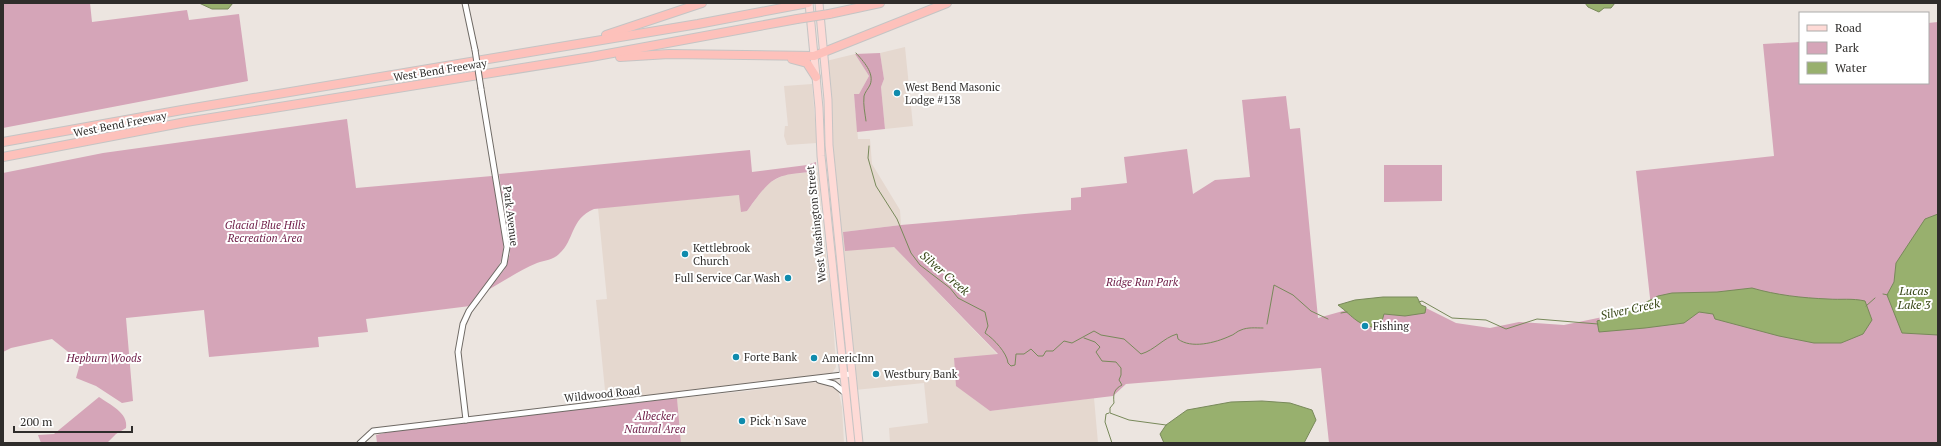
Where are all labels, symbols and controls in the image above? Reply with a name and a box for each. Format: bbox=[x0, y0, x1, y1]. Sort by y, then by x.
legend bbox=[1799, 12, 1929, 84]
text: Road bbox=[1835, 20, 1862, 35]
text: Park bbox=[1835, 40, 1860, 55]
street label: West Bend Freeway bbox=[392, 56, 488, 84]
text: Water bbox=[1835, 60, 1867, 75]
place label: West Bend Masonic Lodge #138 bbox=[905, 80, 1000, 107]
marker: West Bend Masonic Lodge #138 bbox=[892, 88, 902, 98]
street label: West Bend Freeway bbox=[72, 108, 168, 140]
street label: West Washington Street bbox=[803, 165, 829, 283]
street label: Park Avenue bbox=[500, 185, 522, 247]
park label: Glacial Blue Hills Recreation Area bbox=[225, 218, 306, 245]
place label: Kettlebrook Church bbox=[693, 241, 750, 268]
water label: Silver Creek bbox=[917, 248, 973, 299]
marker: Kettlebrook Church bbox=[680, 249, 690, 259]
place label: Full Service Car Wash bbox=[675, 271, 781, 285]
marker: Full Service Car Wash bbox=[783, 273, 793, 283]
park label: Ridge Run Park bbox=[1105, 275, 1179, 289]
water label: Lucas Lake 3 bbox=[1896, 283, 1931, 312]
water label: Silver Creek bbox=[1599, 295, 1661, 323]
place label: Fishing bbox=[1373, 319, 1409, 333]
marker: Fishing bbox=[1360, 321, 1370, 331]
place label: Forte Bank bbox=[744, 350, 797, 364]
park label: Hepburn Woods bbox=[65, 351, 142, 365]
place label: AmericInn bbox=[822, 351, 875, 365]
marker: Forte Bank bbox=[731, 352, 741, 362]
marker: AmericInn bbox=[809, 353, 819, 363]
place label: Westbury Bank bbox=[884, 367, 958, 381]
marker: Westbury Bank bbox=[871, 369, 881, 379]
street label: Wildwood Road bbox=[563, 383, 641, 405]
scale bar bbox=[14, 408, 132, 434]
park label: Albecker Natural Area bbox=[623, 409, 686, 436]
text: 200 m bbox=[20, 414, 53, 429]
place label: Pick 'n Save bbox=[750, 414, 807, 428]
marker: Pick 'n Save bbox=[737, 416, 747, 426]

